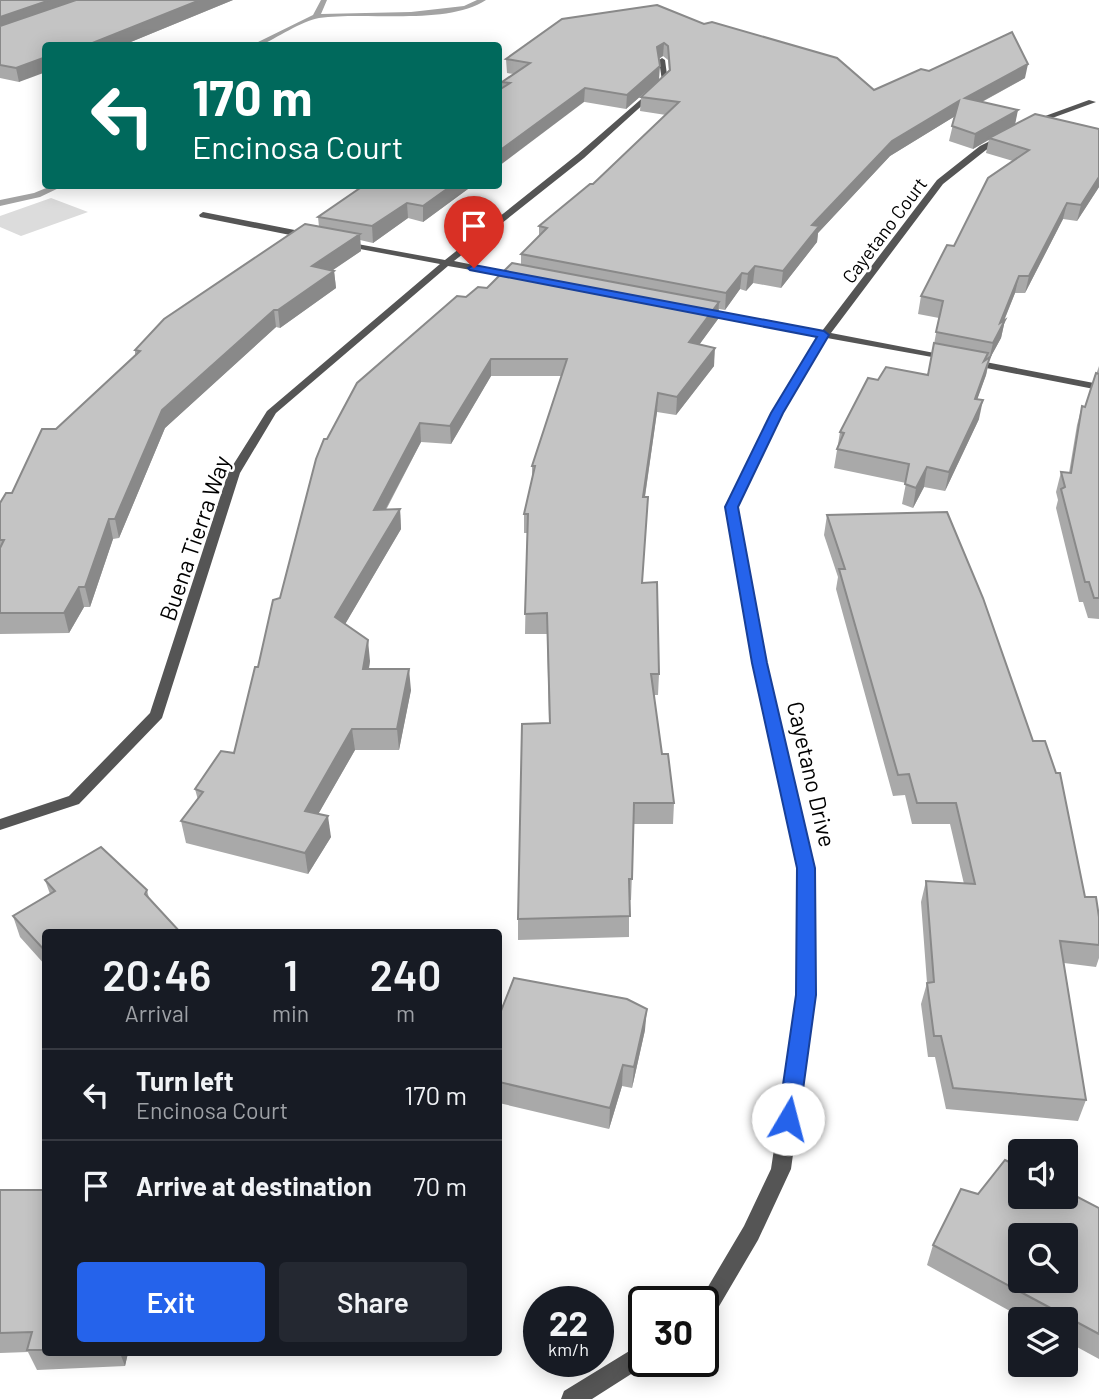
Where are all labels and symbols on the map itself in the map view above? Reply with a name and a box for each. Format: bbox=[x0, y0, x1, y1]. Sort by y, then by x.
street label: Cayetano Court bbox=[837, 173, 931, 287]
pin bbox=[444, 196, 504, 268]
street label: Buena Tierra Way bbox=[153, 451, 235, 624]
street label: Cayetano Drive bbox=[782, 699, 842, 849]
position arrow bbox=[751, 1082, 825, 1156]
speed limit sign: 30 bbox=[628, 1286, 719, 1377]

